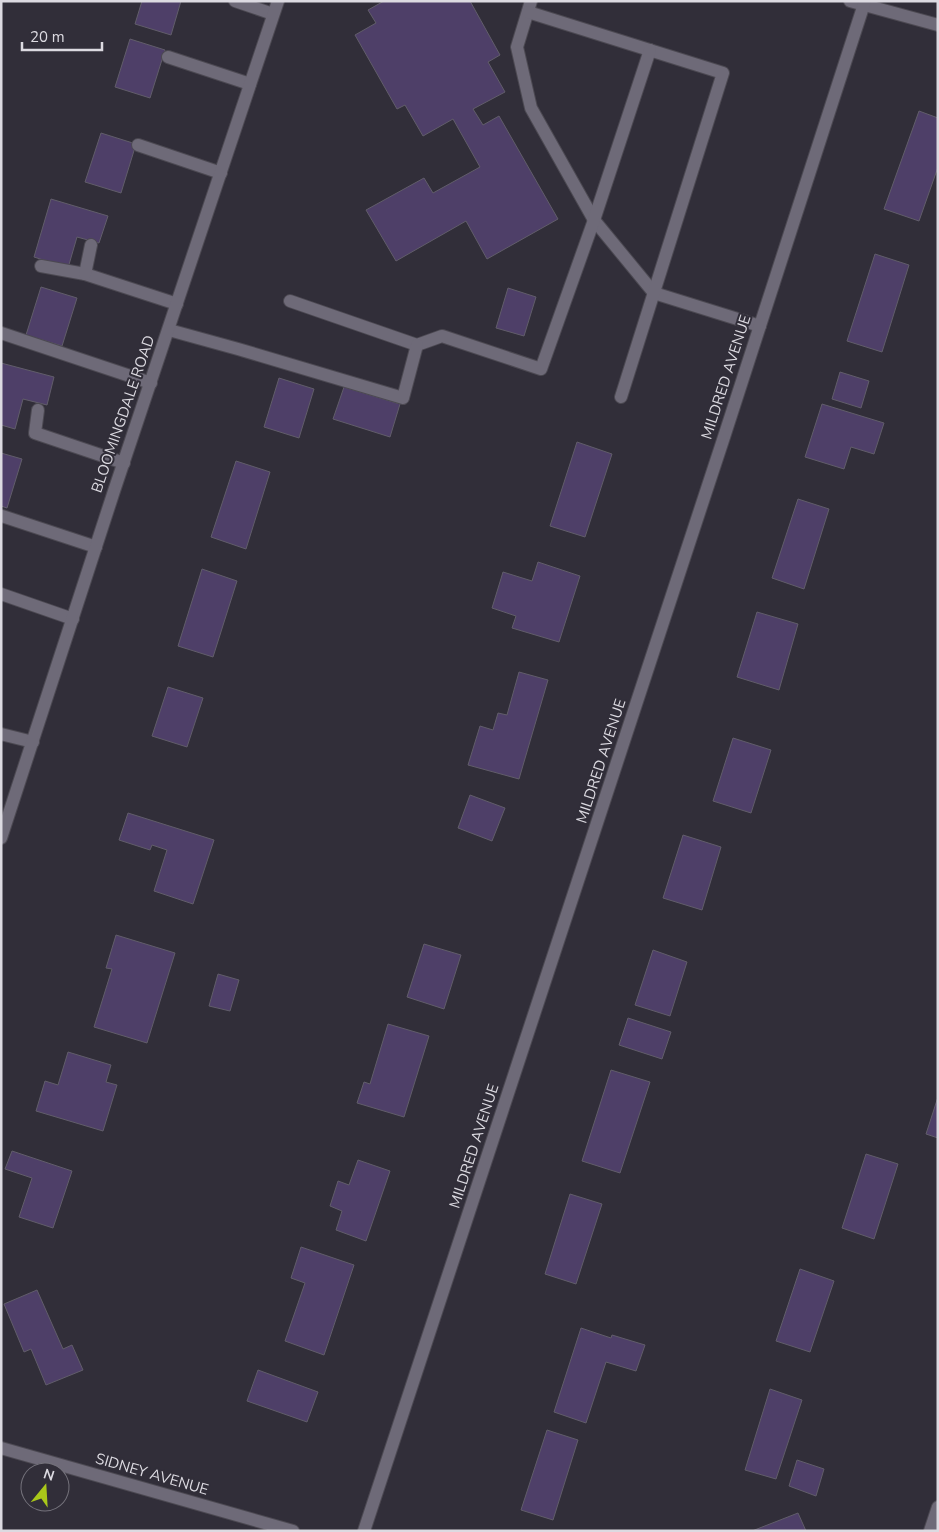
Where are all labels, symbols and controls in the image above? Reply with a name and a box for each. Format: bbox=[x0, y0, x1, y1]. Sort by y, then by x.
scale bar bbox=[22, 20, 102, 52]
text: 20 m bbox=[30, 27, 65, 47]
street label: MILDRED AVENUE bbox=[696, 312, 756, 442]
street label: BLOOMINGDALE ROAD bbox=[87, 333, 159, 495]
street label: MILDRED AVENUE bbox=[571, 696, 631, 826]
street label: MILDRED AVENUE bbox=[444, 1081, 504, 1211]
street label: SIDNEY AVENUE bbox=[93, 1448, 211, 1500]
north arrow bbox=[20, 1462, 70, 1512]
text: N bbox=[41, 1464, 57, 1486]

